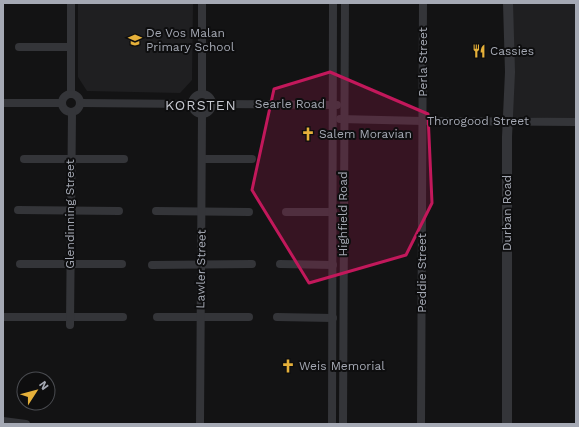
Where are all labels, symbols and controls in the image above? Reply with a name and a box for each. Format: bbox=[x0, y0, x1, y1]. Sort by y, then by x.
place label: De Vos Malan Primary School bbox=[146, 26, 235, 54]
street label: Perla Street bbox=[416, 27, 430, 97]
school or university icon: De Vos Malan Primary School bbox=[127, 32, 143, 48]
restaurant icon: Cassies bbox=[471, 43, 487, 59]
place label: Cassies bbox=[490, 44, 534, 58]
district label: KORSTEN bbox=[165, 97, 237, 113]
street label: Searle Road bbox=[255, 97, 325, 111]
street label: Thorogood Street bbox=[427, 114, 529, 128]
church icon: Salem Moravian bbox=[300, 126, 316, 142]
place label: Salem Moravian bbox=[319, 127, 412, 141]
street label: Glendinning Street bbox=[63, 159, 77, 269]
street label: Highfield Road bbox=[336, 171, 350, 257]
street label: Durban Road bbox=[500, 175, 514, 251]
street label: Lawler Street bbox=[193, 229, 209, 309]
street label: Peddie Street bbox=[415, 233, 429, 313]
church icon: Weis Memorial bbox=[280, 358, 296, 374]
place label: Weis Memorial bbox=[299, 359, 385, 373]
north arrow bbox=[16, 371, 56, 411]
text: N bbox=[36, 378, 51, 393]

